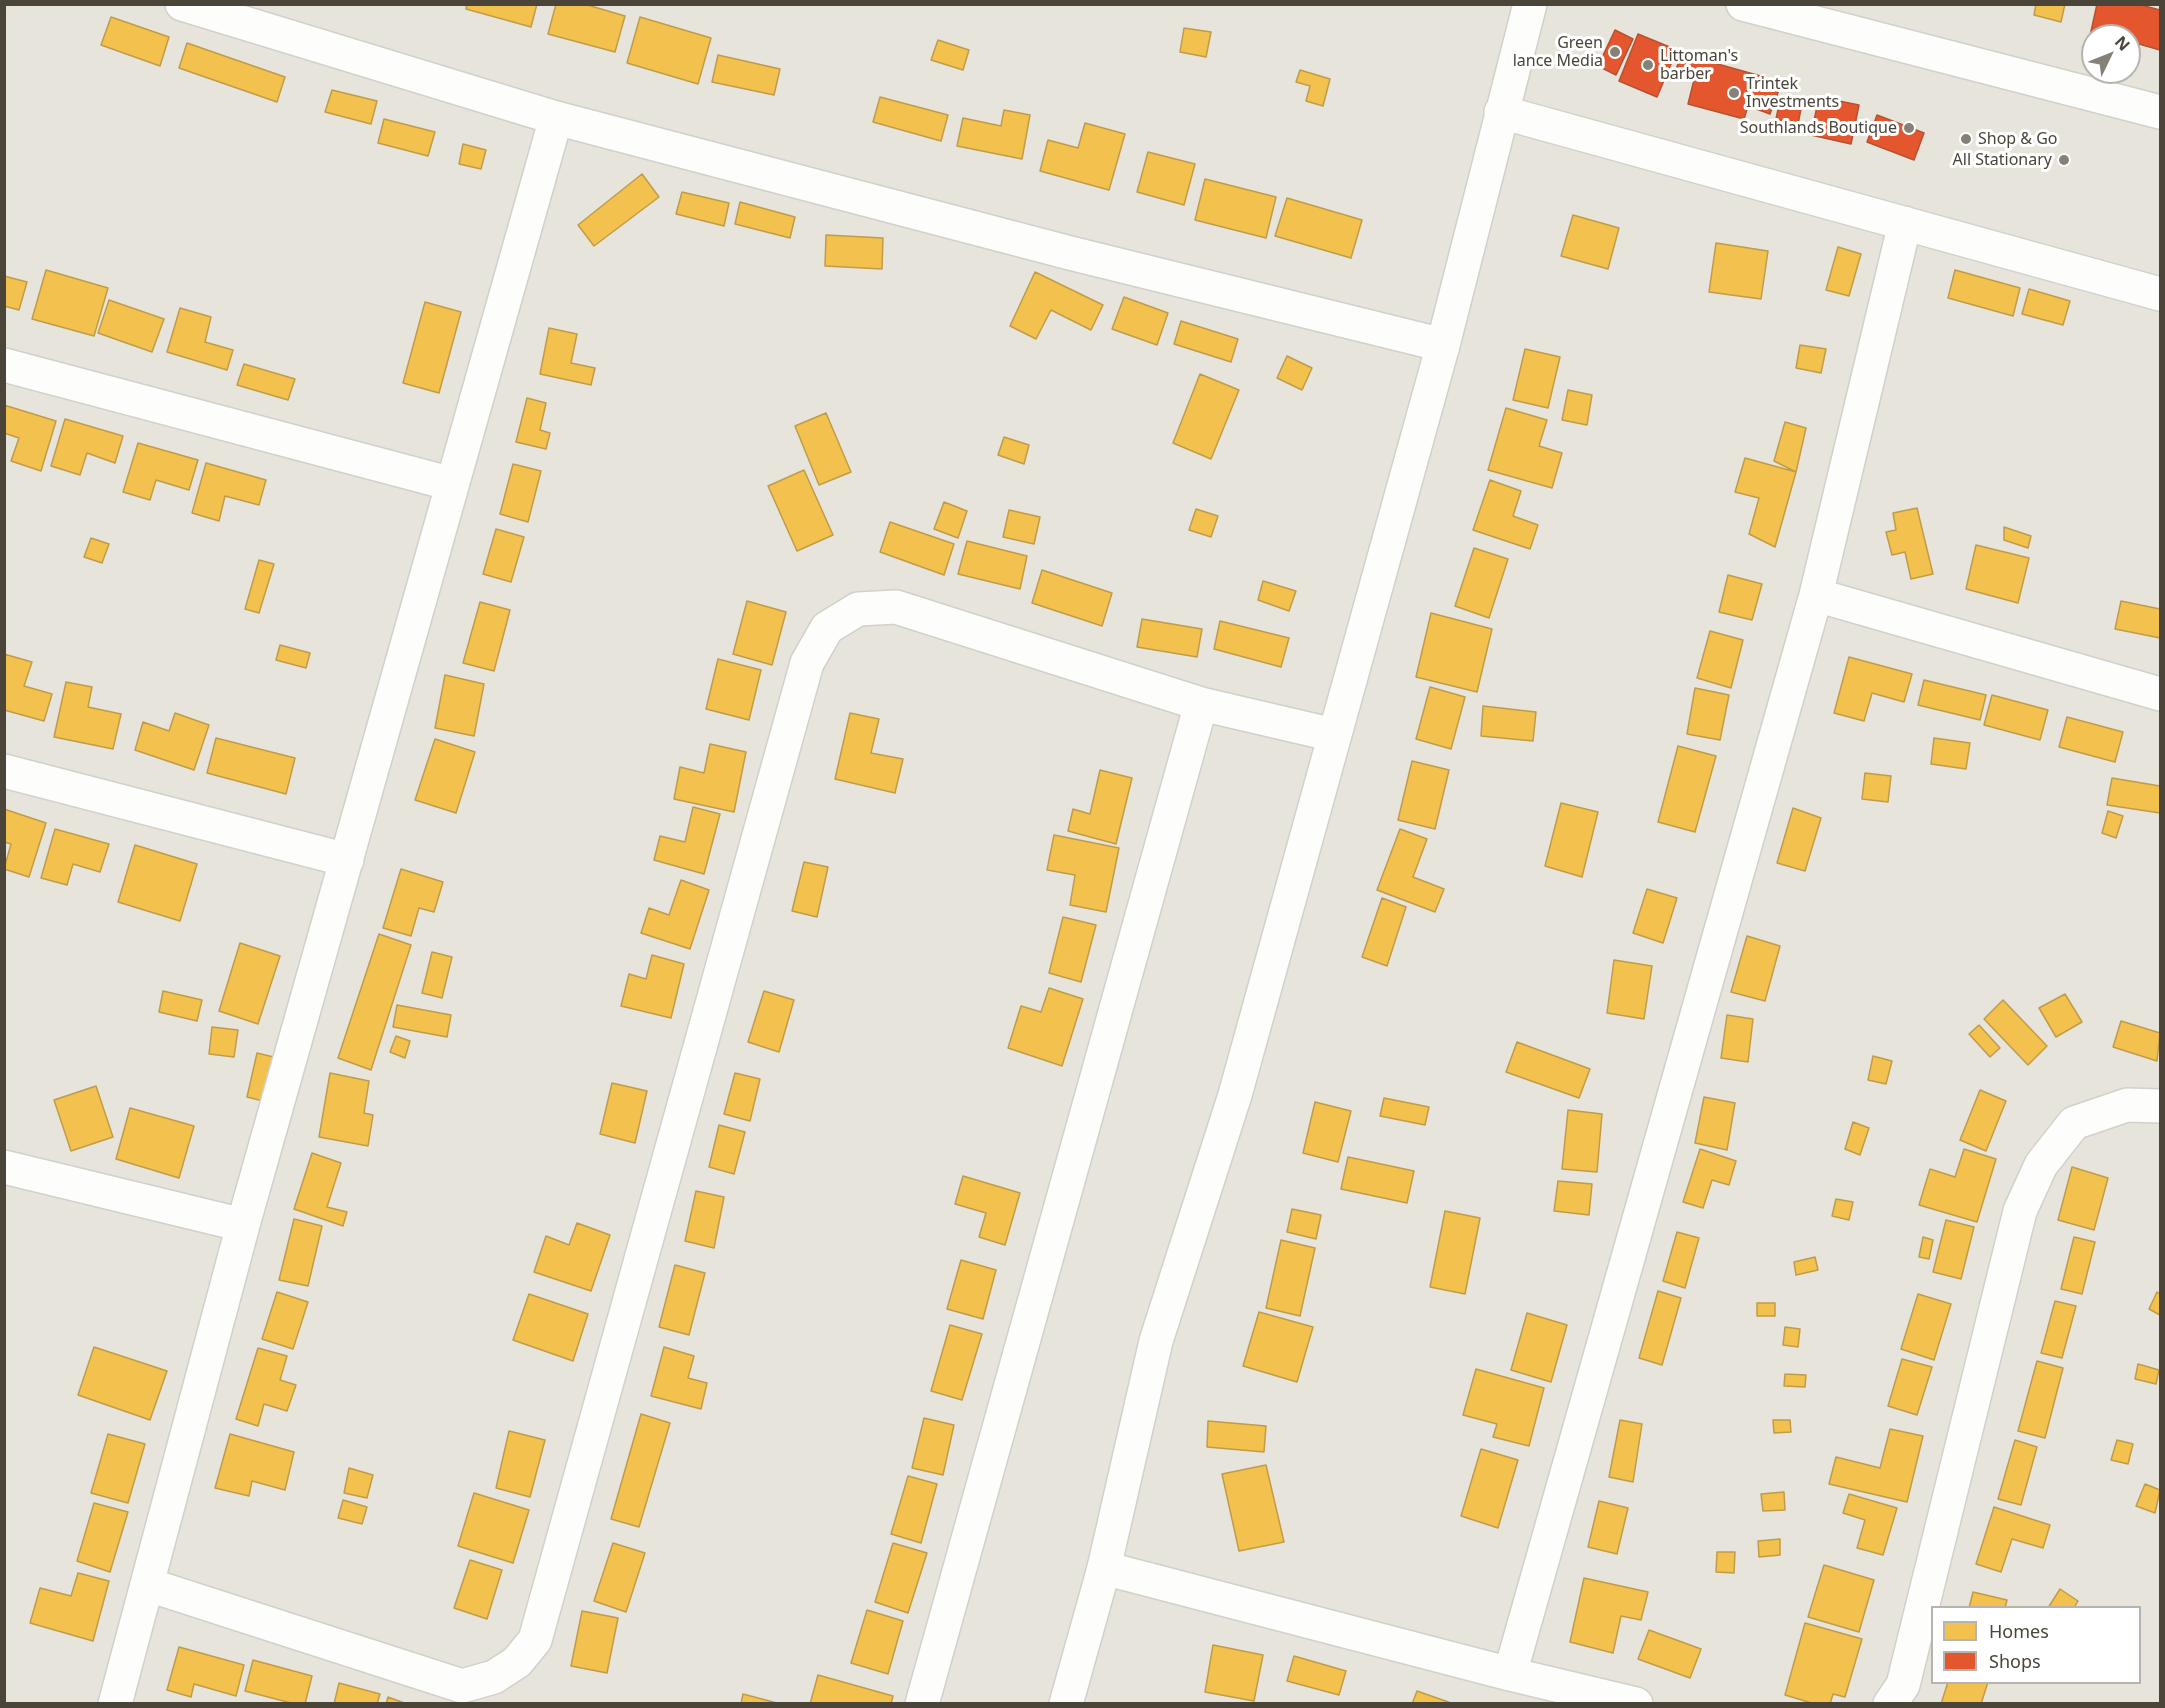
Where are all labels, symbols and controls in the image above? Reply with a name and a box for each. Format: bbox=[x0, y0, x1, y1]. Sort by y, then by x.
north arrow bbox=[2081, 24, 2141, 84]
text: N bbox=[2110, 31, 2135, 55]
place label: Green lance Media bbox=[1513, 33, 1603, 71]
marker: Green lance Media bbox=[1608, 45, 1622, 59]
place label: Littoman's barber bbox=[1660, 46, 1738, 84]
marker: Littoman's barber bbox=[1641, 58, 1655, 72]
place label: Trintek Investments bbox=[1746, 74, 1839, 112]
marker: Trintek Investments bbox=[1727, 86, 1741, 100]
place label: Southlands Boutique bbox=[1740, 118, 1897, 138]
marker: Southlands Boutique bbox=[1902, 121, 1916, 135]
place label: Shop & Go bbox=[1978, 129, 2058, 149]
marker: Shop & Go bbox=[1959, 132, 1973, 146]
place label: All Stationary bbox=[1953, 150, 2052, 170]
marker: All Stationary bbox=[2057, 153, 2071, 167]
legend bbox=[1931, 1606, 2141, 1684]
text: Homes bbox=[1989, 1619, 2049, 1643]
text: Shops bbox=[1989, 1649, 2041, 1673]

